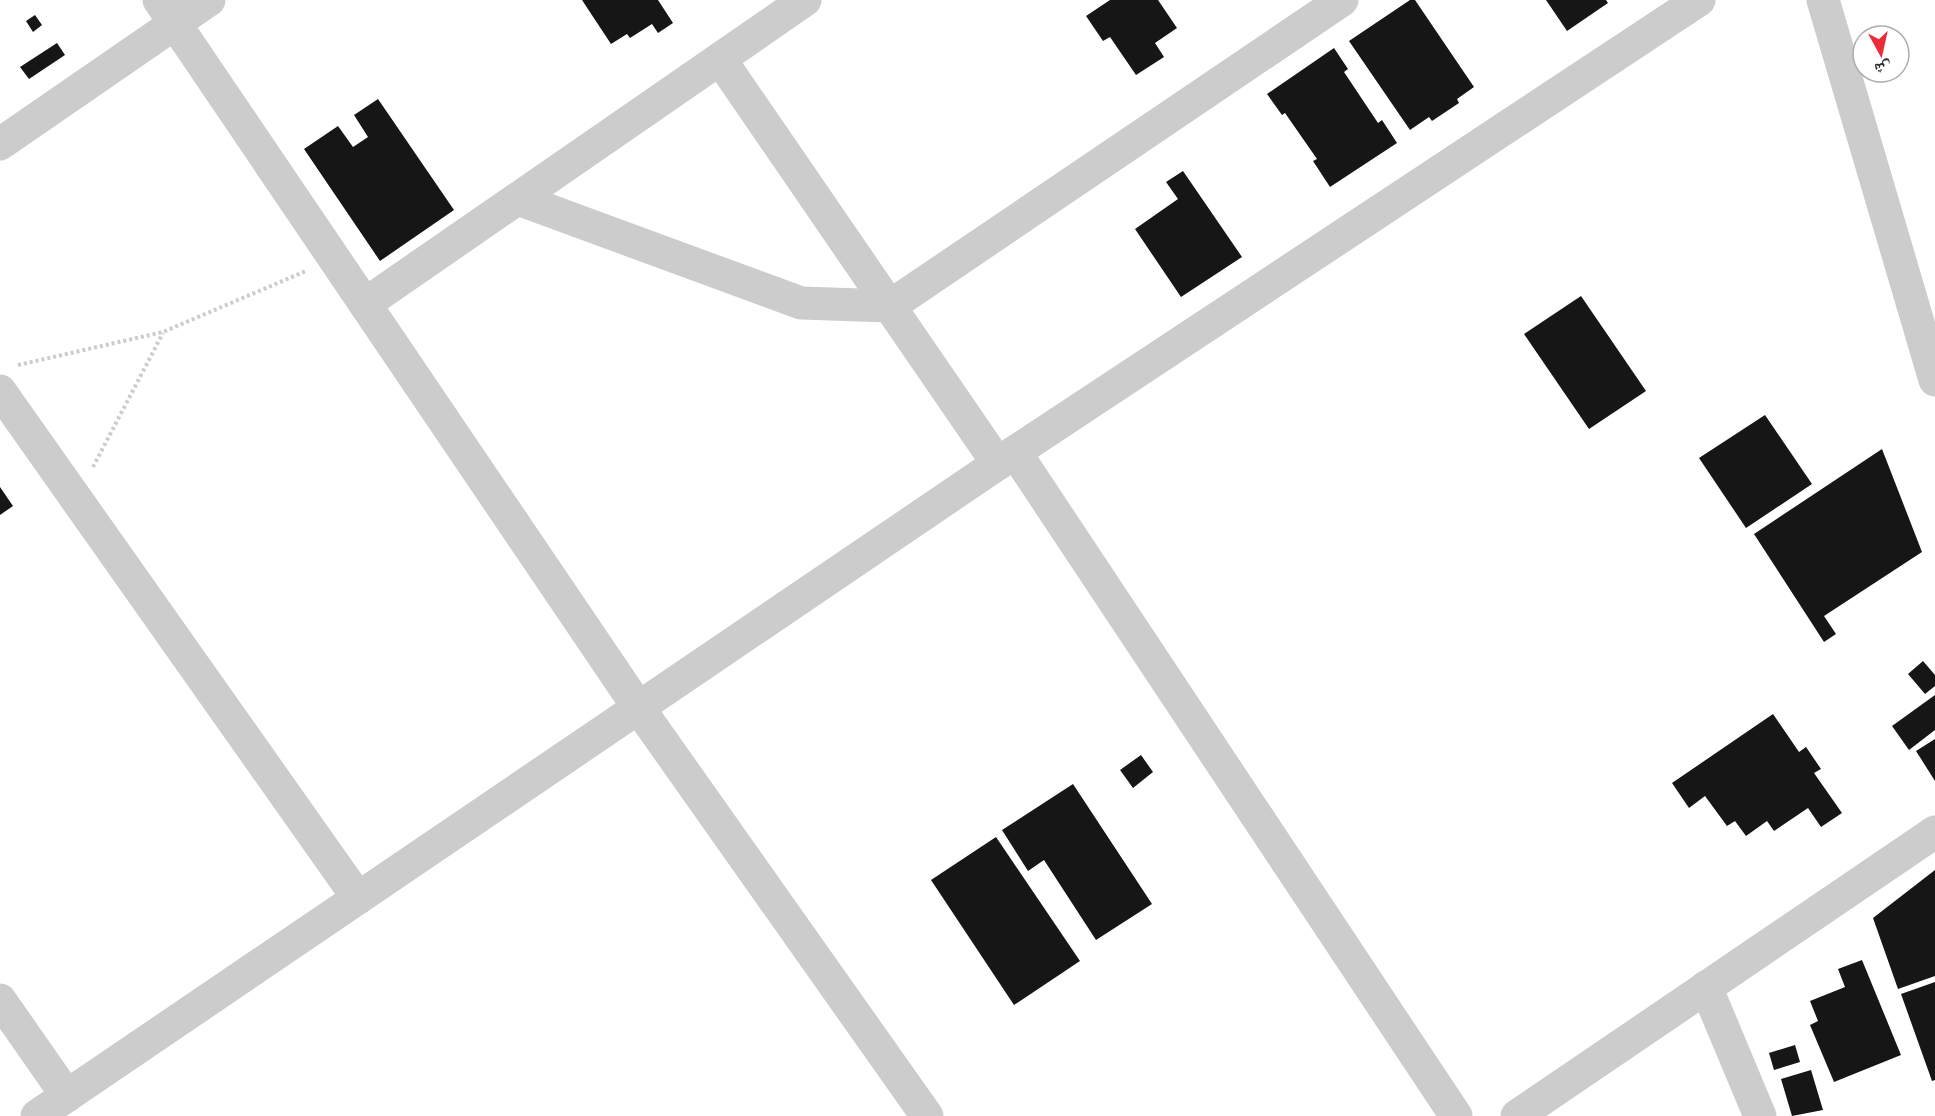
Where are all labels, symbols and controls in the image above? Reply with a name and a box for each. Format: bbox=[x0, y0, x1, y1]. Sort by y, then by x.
north arrow bbox=[1851, 24, 1911, 84]
text: ش bbox=[1873, 58, 1893, 80]

